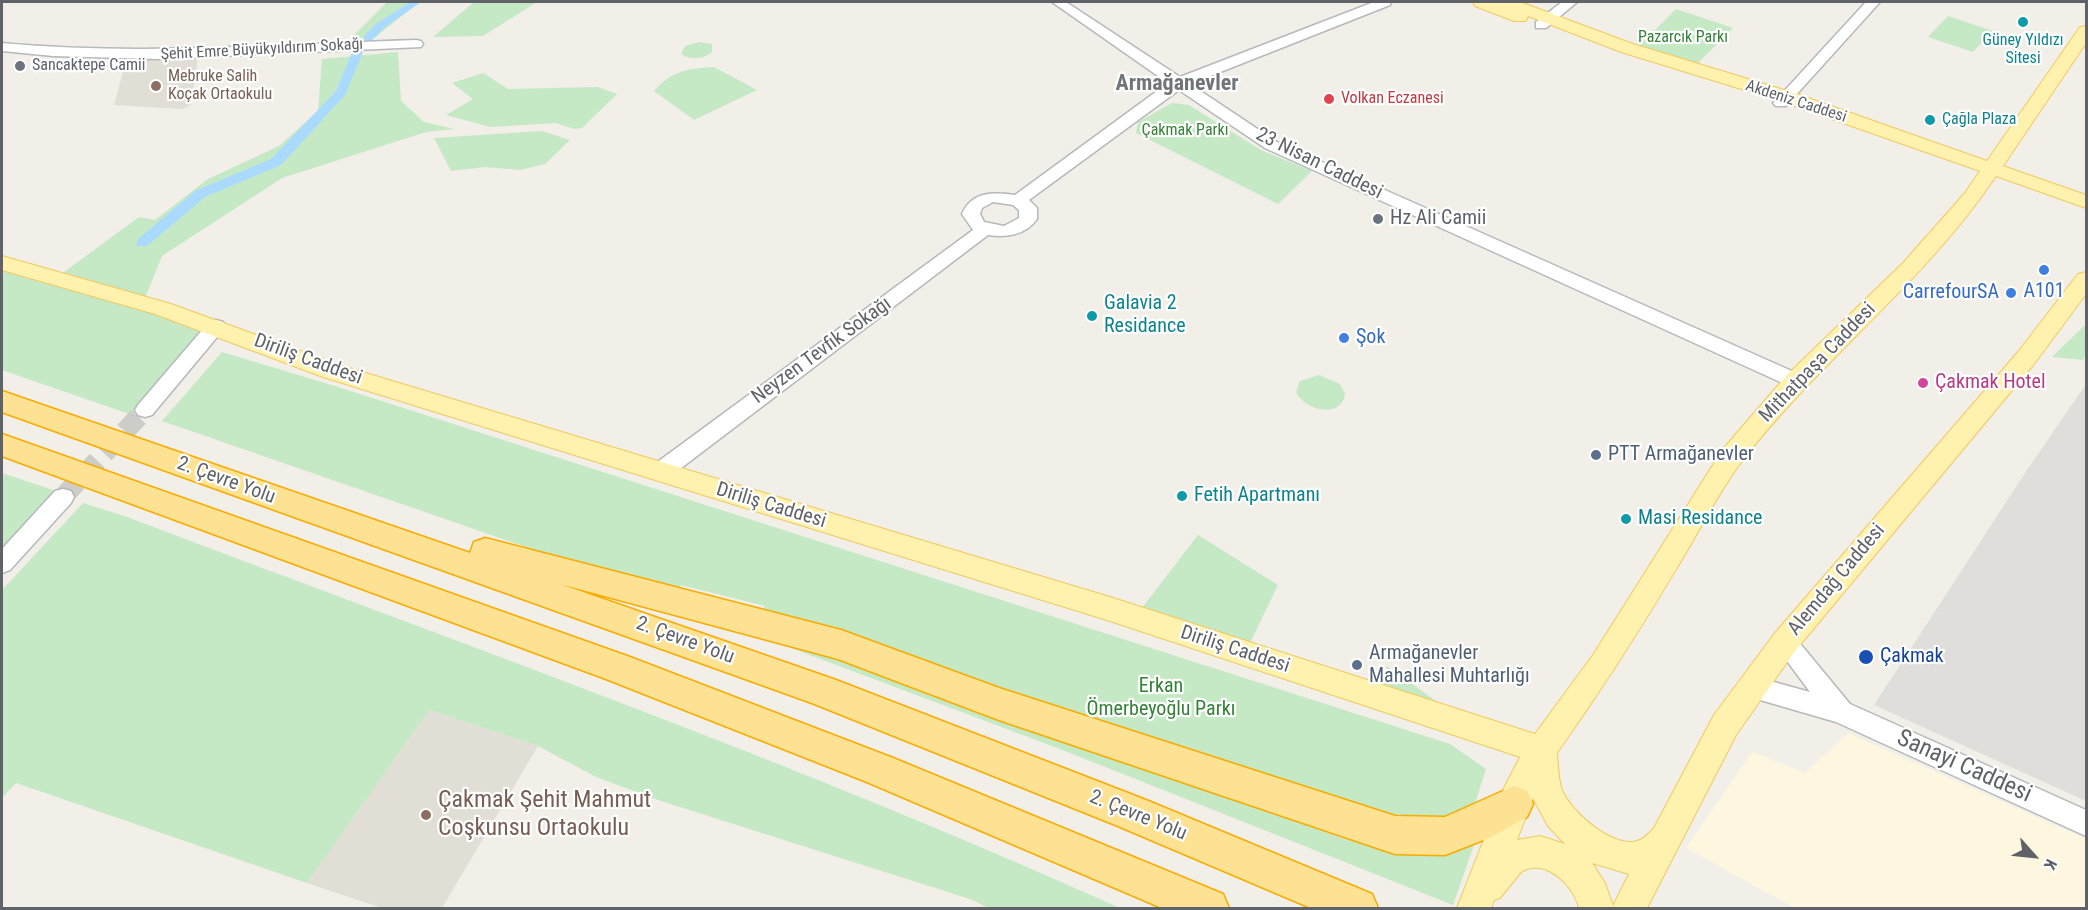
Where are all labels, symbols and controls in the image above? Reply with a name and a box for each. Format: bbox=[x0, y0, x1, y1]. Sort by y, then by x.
marker: Güney Yıldızı Sitesi bbox=[2016, 15, 2030, 29]
park label: Pazarcık Parkı bbox=[1638, 28, 1728, 48]
place label: Güney Yıldızı Sitesi bbox=[1982, 31, 2064, 69]
street label: Şehit Emre Büyükyıldırım Sokağı bbox=[160, 35, 364, 65]
place label: Sancaktepe Camii bbox=[32, 56, 145, 76]
marker: Sancaktepe Camii bbox=[13, 59, 27, 73]
place label: Mebruke Salih Koçak Ortaokulu bbox=[168, 67, 272, 105]
district label: Armağanevler bbox=[1116, 71, 1238, 97]
street label: Akdeniz Caddesi bbox=[1743, 77, 1849, 127]
marker: Mebruke Salih Koçak Ortaokulu bbox=[149, 79, 163, 93]
place label: Volkan Eczanesi bbox=[1341, 89, 1444, 109]
marker: Volkan Eczanesi bbox=[1322, 92, 1336, 106]
place label: Çağla Plaza bbox=[1942, 110, 2017, 130]
marker: Çağla Plaza bbox=[1923, 113, 1937, 127]
park label: Çakmak Parkı bbox=[1142, 121, 1228, 141]
street label: 23 Nisan Caddesi bbox=[1252, 123, 1386, 205]
place label: Hz Ali Camii bbox=[1390, 207, 1486, 231]
marker: Hz Ali Camii bbox=[1371, 212, 1385, 226]
marker: A101 bbox=[2037, 263, 2051, 277]
place label: A101 bbox=[2023, 280, 2065, 304]
place label: CarrefourSA bbox=[1903, 281, 1999, 305]
marker: CarrefourSA bbox=[2004, 286, 2018, 300]
street label: Neyzen Tevfik Sokağı bbox=[748, 292, 896, 410]
place label: Galavia 2 Residance bbox=[1104, 292, 1186, 339]
street label: Mithatpaşa Caddesi bbox=[1755, 298, 1881, 428]
marker: Galavia 2 Residance bbox=[1085, 309, 1099, 323]
place label: Şok bbox=[1356, 326, 1385, 350]
street label: Diriliş Caddesi bbox=[251, 329, 365, 391]
marker: Şok bbox=[1337, 331, 1351, 345]
place label: Çakmak Hotel bbox=[1935, 371, 2045, 395]
marker: Çakmak Hotel bbox=[1916, 376, 1930, 390]
place label: PTT Armağanevler bbox=[1608, 443, 1754, 467]
marker: PTT Armağanevler bbox=[1589, 448, 1603, 462]
street label: 2. Çevre Yolu bbox=[174, 452, 278, 510]
street label: Diriliş Caddesi bbox=[713, 478, 829, 534]
place label: Fetih Apartmanı bbox=[1194, 484, 1320, 508]
marker: Fetih Apartmanı bbox=[1175, 489, 1189, 503]
place label: Masi Residance bbox=[1638, 507, 1762, 531]
marker: Masi Residance bbox=[1619, 512, 1633, 526]
street label: Alemdağ Caddesi bbox=[1783, 519, 1891, 641]
street label: 2. Çevre Yolu bbox=[633, 612, 737, 670]
street label: Diriliş Caddesi bbox=[1177, 621, 1293, 679]
place label: Armağanevler Mahallesi Muhtarlığı bbox=[1369, 642, 1530, 689]
place label: Çakmak bbox=[1880, 645, 1944, 669]
marker: Çakmak bbox=[1857, 648, 1875, 666]
marker: Armağanevler Mahallesi Muhtarlığı bbox=[1350, 658, 1364, 672]
park label: Erkan Ömerbeyoğlu Parkı bbox=[1087, 675, 1235, 722]
street label: Sanayi Caddesi bbox=[1892, 724, 2036, 810]
street label: 2. Çevre Yolu bbox=[1086, 786, 1190, 846]
place label: Çakmak Şehit Mahmut Coşkunsu Ortaokulu bbox=[438, 787, 651, 843]
marker: Çakmak Şehit Mahmut Coşkunsu Ortaokulu bbox=[419, 808, 433, 822]
north arrow bbox=[2004, 826, 2064, 886]
text: K bbox=[2040, 856, 2061, 873]

